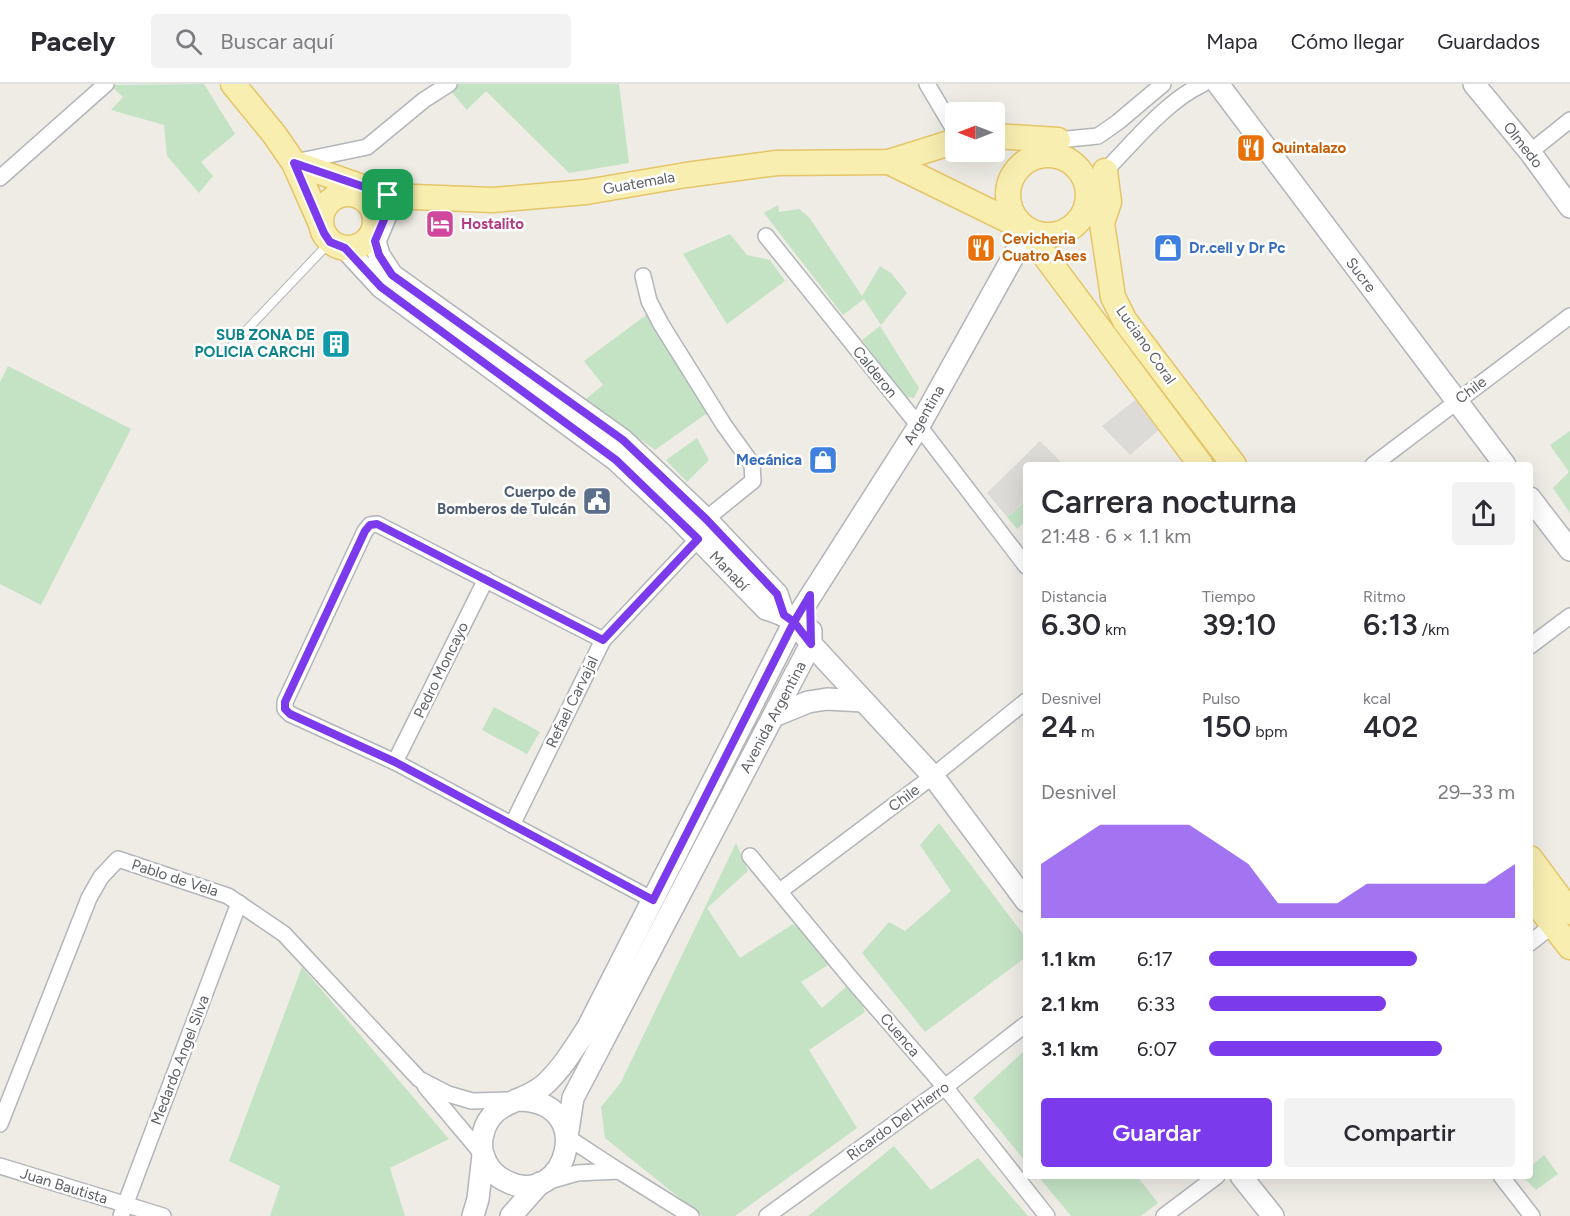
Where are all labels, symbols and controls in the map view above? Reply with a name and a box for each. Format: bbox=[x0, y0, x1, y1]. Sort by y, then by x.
search box bbox=[151, 14, 571, 68]
text: Pacely bbox=[30, 24, 115, 58]
icon: search bbox=[172, 25, 205, 58]
text: Buscar aquí bbox=[220, 28, 334, 55]
text: Mapa bbox=[1206, 29, 1258, 54]
text: Cómo llegar bbox=[1291, 29, 1404, 54]
text: Guardados bbox=[1437, 29, 1540, 54]
north arrow bbox=[945, 102, 1005, 162]
map controls bbox=[945, 102, 1005, 162]
street label: Olmedo bbox=[1499, 118, 1547, 172]
restaurant icon: Quintalazo bbox=[1235, 132, 1267, 164]
place label: Quintalazo bbox=[1272, 139, 1347, 157]
street label: Guatemala bbox=[602, 168, 676, 198]
pin bbox=[362, 169, 413, 220]
icon: arrive bbox=[371, 178, 404, 211]
hotel icon: Hostalito bbox=[424, 208, 456, 240]
place label: Hostalito bbox=[461, 215, 524, 233]
place label: Cevicheria Cuatro Ases bbox=[1002, 230, 1086, 265]
restaurant icon: Cevicheria Cuatro Ases bbox=[965, 232, 997, 264]
shop icon: Dr.cell y Dr Pc bbox=[1152, 232, 1184, 264]
place label: Dr.cell y Dr Pc bbox=[1189, 239, 1285, 257]
street label: Sucre bbox=[1342, 254, 1380, 296]
street label: Luciano Coral bbox=[1112, 302, 1180, 388]
place label: SUB ZONA DE POLICIA CARCHI bbox=[195, 326, 315, 361]
building icon: SUB ZONA DE POLICIA CARCHI bbox=[320, 328, 352, 360]
street label: Calderon bbox=[849, 343, 901, 401]
street label: Chile bbox=[1452, 373, 1490, 407]
street label: Argentina bbox=[900, 382, 948, 448]
shop icon: Mecánica bbox=[807, 444, 839, 476]
place label: Mecánica bbox=[736, 451, 802, 469]
text: Carrera nocturna bbox=[1041, 482, 1297, 521]
button: share bbox=[1452, 482, 1515, 545]
place label: Cuerpo de Bomberos de Tulcán bbox=[437, 483, 577, 518]
public building icon: Cuerpo de Bomberos de Tulcán bbox=[581, 485, 613, 517]
text: 21:48 · 6 × 1.1 km bbox=[1041, 524, 1191, 548]
street label: Manabí bbox=[706, 547, 753, 596]
text: Distancia bbox=[1041, 587, 1107, 606]
text: Tiempo bbox=[1202, 587, 1256, 606]
text: Ritmo bbox=[1363, 587, 1406, 606]
text: 6.30 bbox=[1041, 606, 1101, 643]
text: 39:10 bbox=[1202, 606, 1276, 643]
text: 6:13 bbox=[1363, 606, 1418, 643]
street label: Pedro Moncayo bbox=[410, 619, 472, 721]
text: km bbox=[1101, 620, 1126, 639]
text: /km bbox=[1418, 620, 1449, 639]
street label: Refael Carvajal bbox=[542, 653, 602, 751]
street label: Avenida Argentina bbox=[736, 658, 810, 776]
text: Desnivel bbox=[1041, 689, 1101, 708]
text: Pulso bbox=[1202, 689, 1240, 708]
text: kcal bbox=[1363, 689, 1391, 708]
text: 24 bbox=[1041, 708, 1077, 745]
text: 150 bbox=[1202, 708, 1251, 745]
text: 402 bbox=[1363, 708, 1418, 745]
text: m bbox=[1077, 722, 1095, 741]
text: bpm bbox=[1251, 722, 1288, 741]
text: Desnivel bbox=[1041, 780, 1116, 804]
text: 29–33 m bbox=[1438, 780, 1515, 804]
street label: Chile bbox=[885, 781, 923, 815]
street label: Pablo de Vela bbox=[129, 855, 221, 901]
text: 1.1 km bbox=[1041, 947, 1096, 971]
text: 6:17 bbox=[1137, 947, 1172, 971]
text: 2.1 km bbox=[1041, 992, 1099, 1016]
text: 6:33 bbox=[1137, 992, 1175, 1016]
street label: Medardo Angel Silva bbox=[147, 993, 213, 1127]
street label: Cuenca bbox=[876, 1010, 924, 1060]
text: 3.1 km bbox=[1041, 1037, 1098, 1061]
text: 6:07 bbox=[1137, 1037, 1177, 1061]
street label: Ricardo Del Hierro bbox=[843, 1078, 953, 1164]
button: Guardar bbox=[1041, 1098, 1272, 1167]
button: Compartir bbox=[1284, 1098, 1515, 1167]
street label: Juan Bautista bbox=[18, 1164, 110, 1208]

